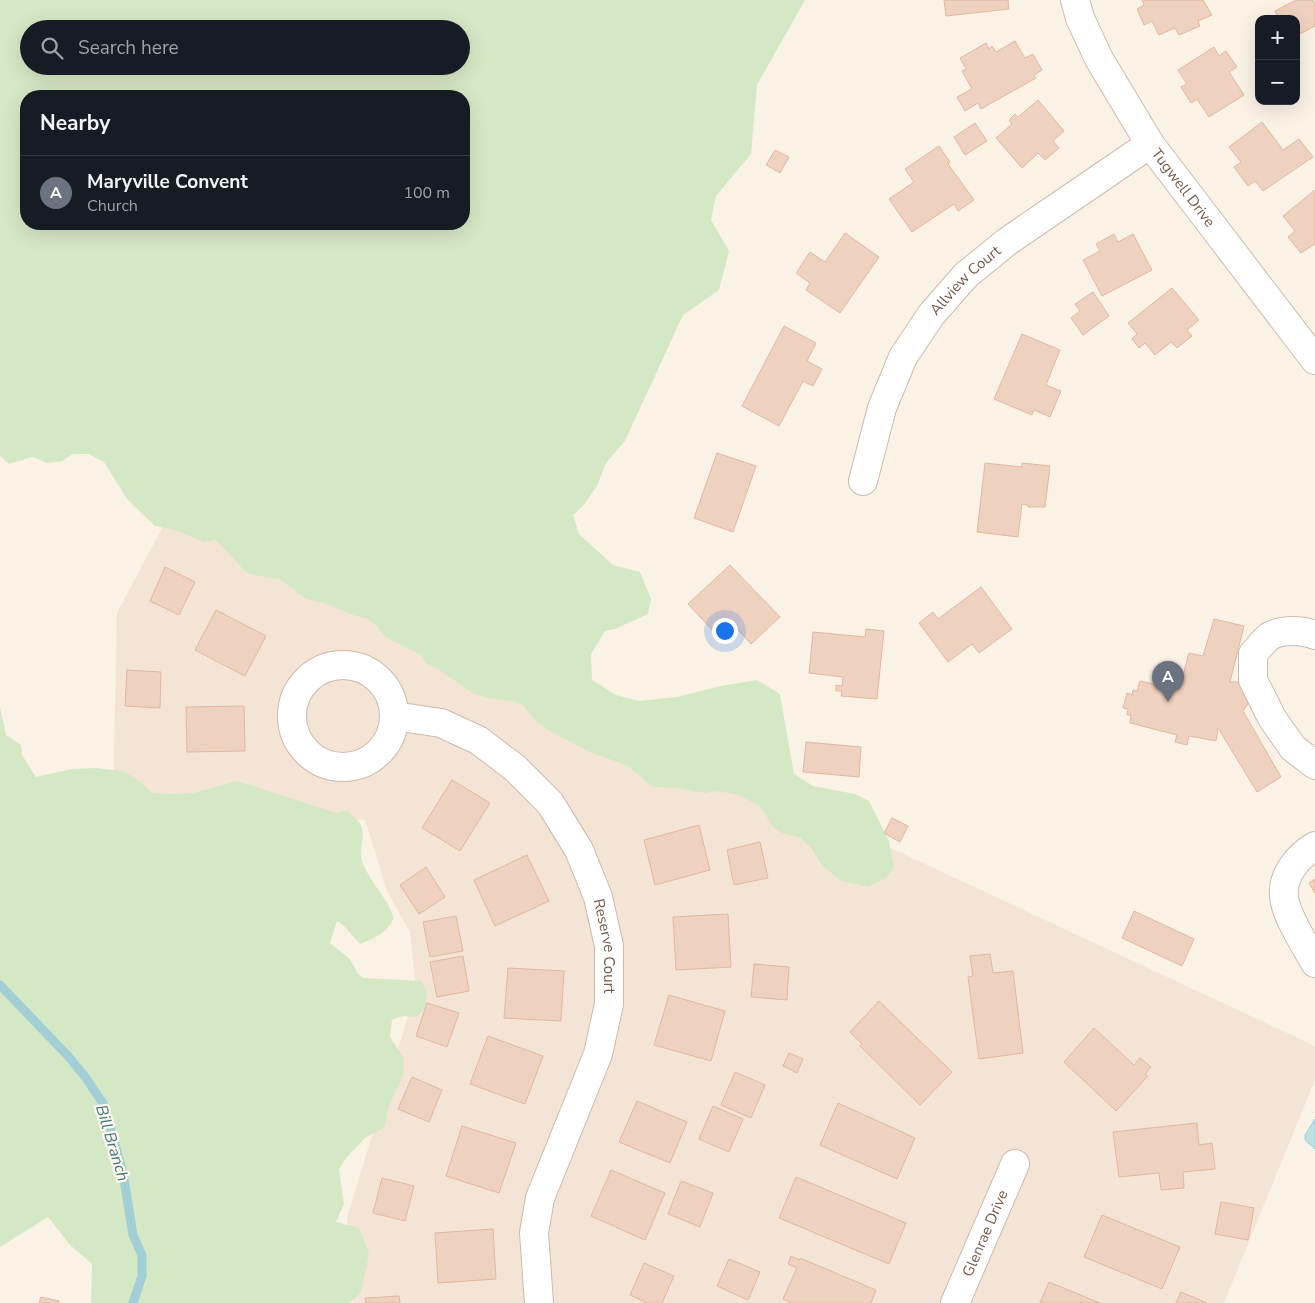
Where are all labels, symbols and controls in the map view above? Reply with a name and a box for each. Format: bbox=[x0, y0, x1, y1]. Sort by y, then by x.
map controls bbox=[1255, 15, 1300, 105]
button: + bbox=[1255, 15, 1300, 60]
search box bbox=[20, 20, 470, 75]
icon: search bbox=[38, 34, 66, 62]
text: Search here bbox=[78, 35, 179, 61]
button: − bbox=[1255, 60, 1300, 105]
text: Nearby bbox=[40, 109, 110, 137]
street label: Tugwell Drive bbox=[1147, 144, 1220, 231]
text: Maryville Convent bbox=[87, 169, 248, 195]
text: A bbox=[50, 182, 62, 204]
text: 100 m bbox=[403, 182, 450, 204]
text: Church bbox=[87, 195, 138, 217]
street label: Allview Court bbox=[925, 240, 1006, 320]
your location bbox=[712, 618, 738, 644]
pin: A bbox=[1152, 661, 1184, 702]
street label: Reserve Court bbox=[589, 897, 619, 994]
water label: Bill Branch bbox=[90, 1102, 134, 1184]
street label: Glenrae Drive bbox=[958, 1187, 1013, 1280]

